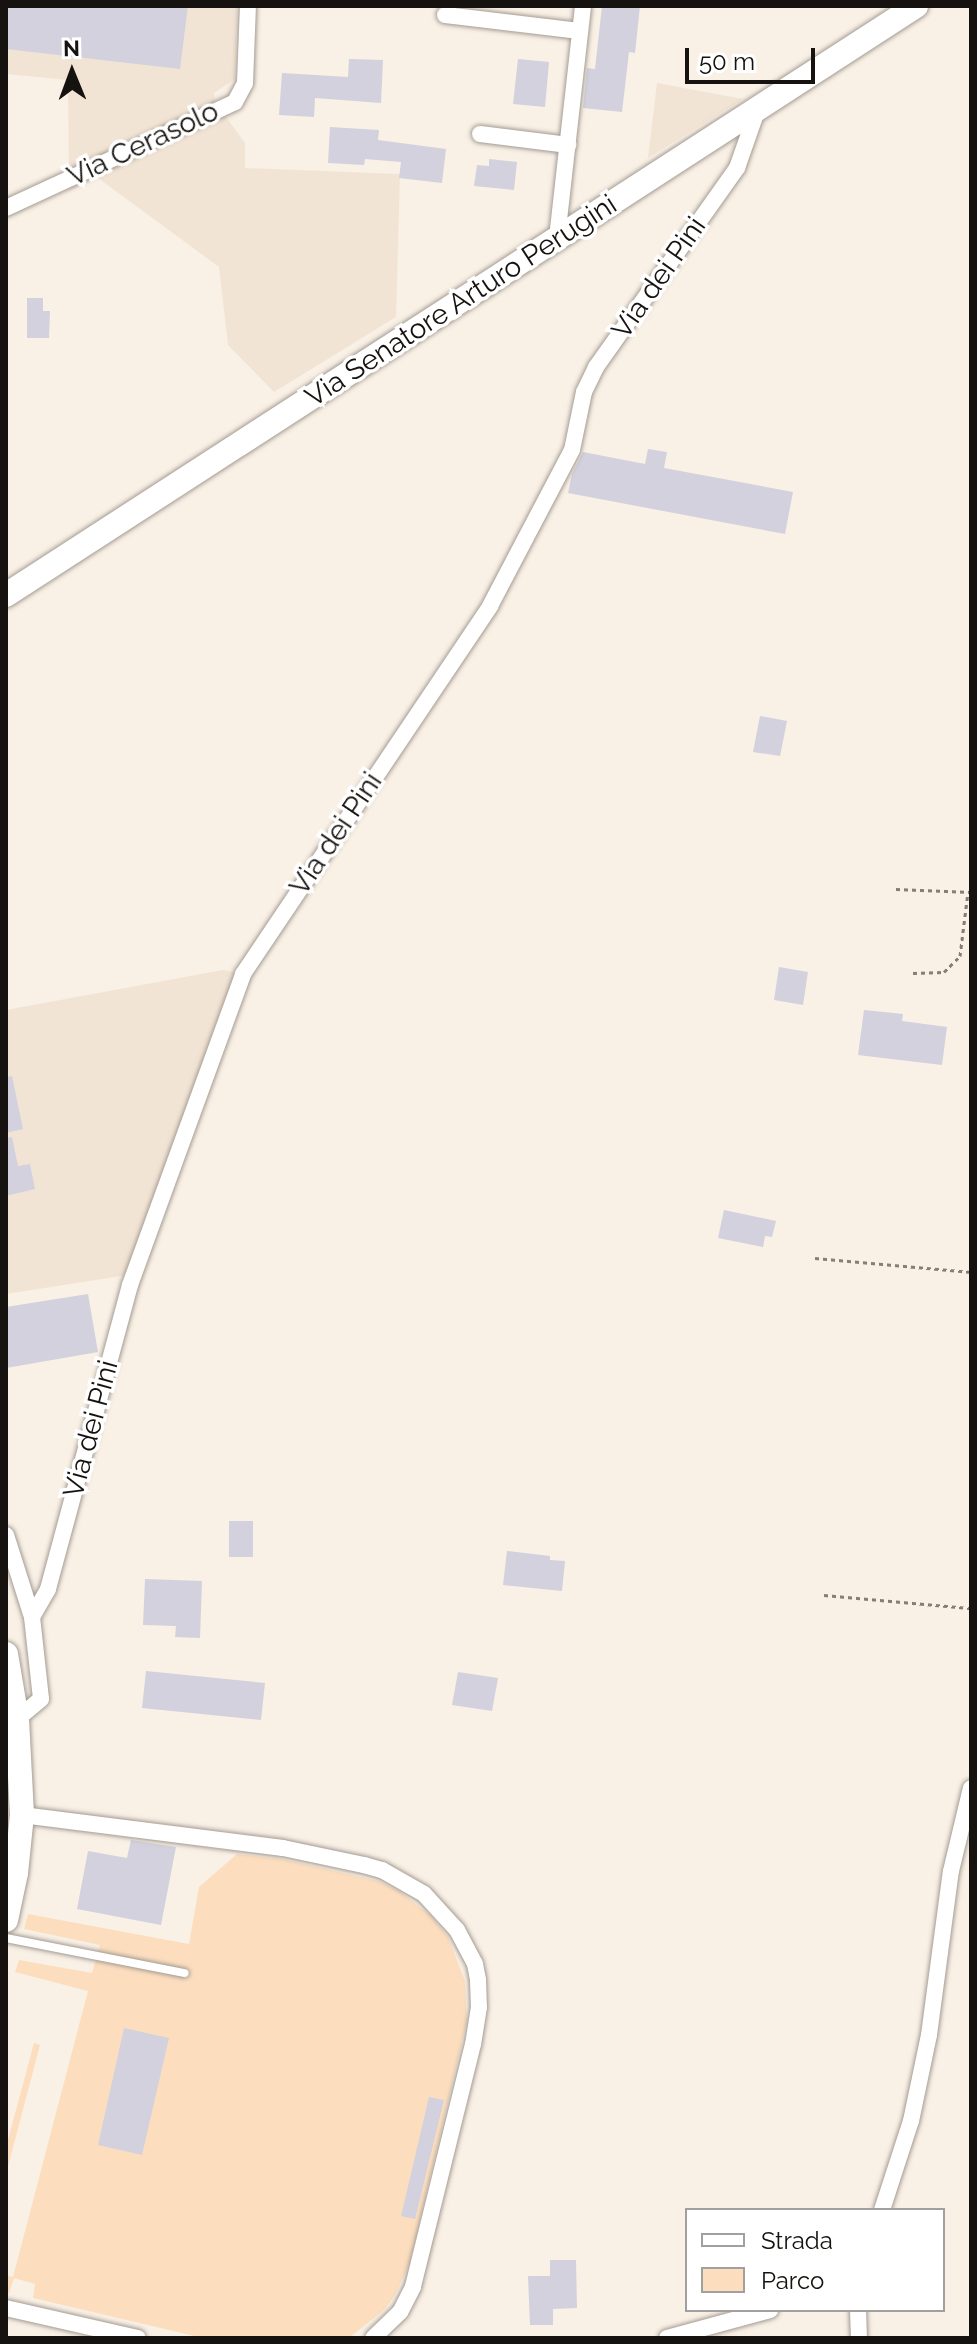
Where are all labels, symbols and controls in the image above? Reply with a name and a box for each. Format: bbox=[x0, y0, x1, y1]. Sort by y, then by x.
north arrow bbox=[32, 32, 112, 112]
scale bar bbox=[689, 32, 819, 82]
text: N bbox=[63, 35, 80, 61]
text: 50 m bbox=[699, 47, 755, 76]
street label: Via Cerasolo bbox=[62, 94, 224, 194]
street label: Via Senatore Arturo Perugini bbox=[299, 188, 623, 414]
street label: Via dei Pini bbox=[605, 211, 713, 345]
street label: Via dei Pini bbox=[283, 766, 389, 902]
street label: Via dei Pini bbox=[57, 1357, 125, 1501]
legend bbox=[685, 2208, 945, 2312]
text: Strada bbox=[761, 2226, 833, 2255]
text: Parco bbox=[761, 2266, 824, 2295]

